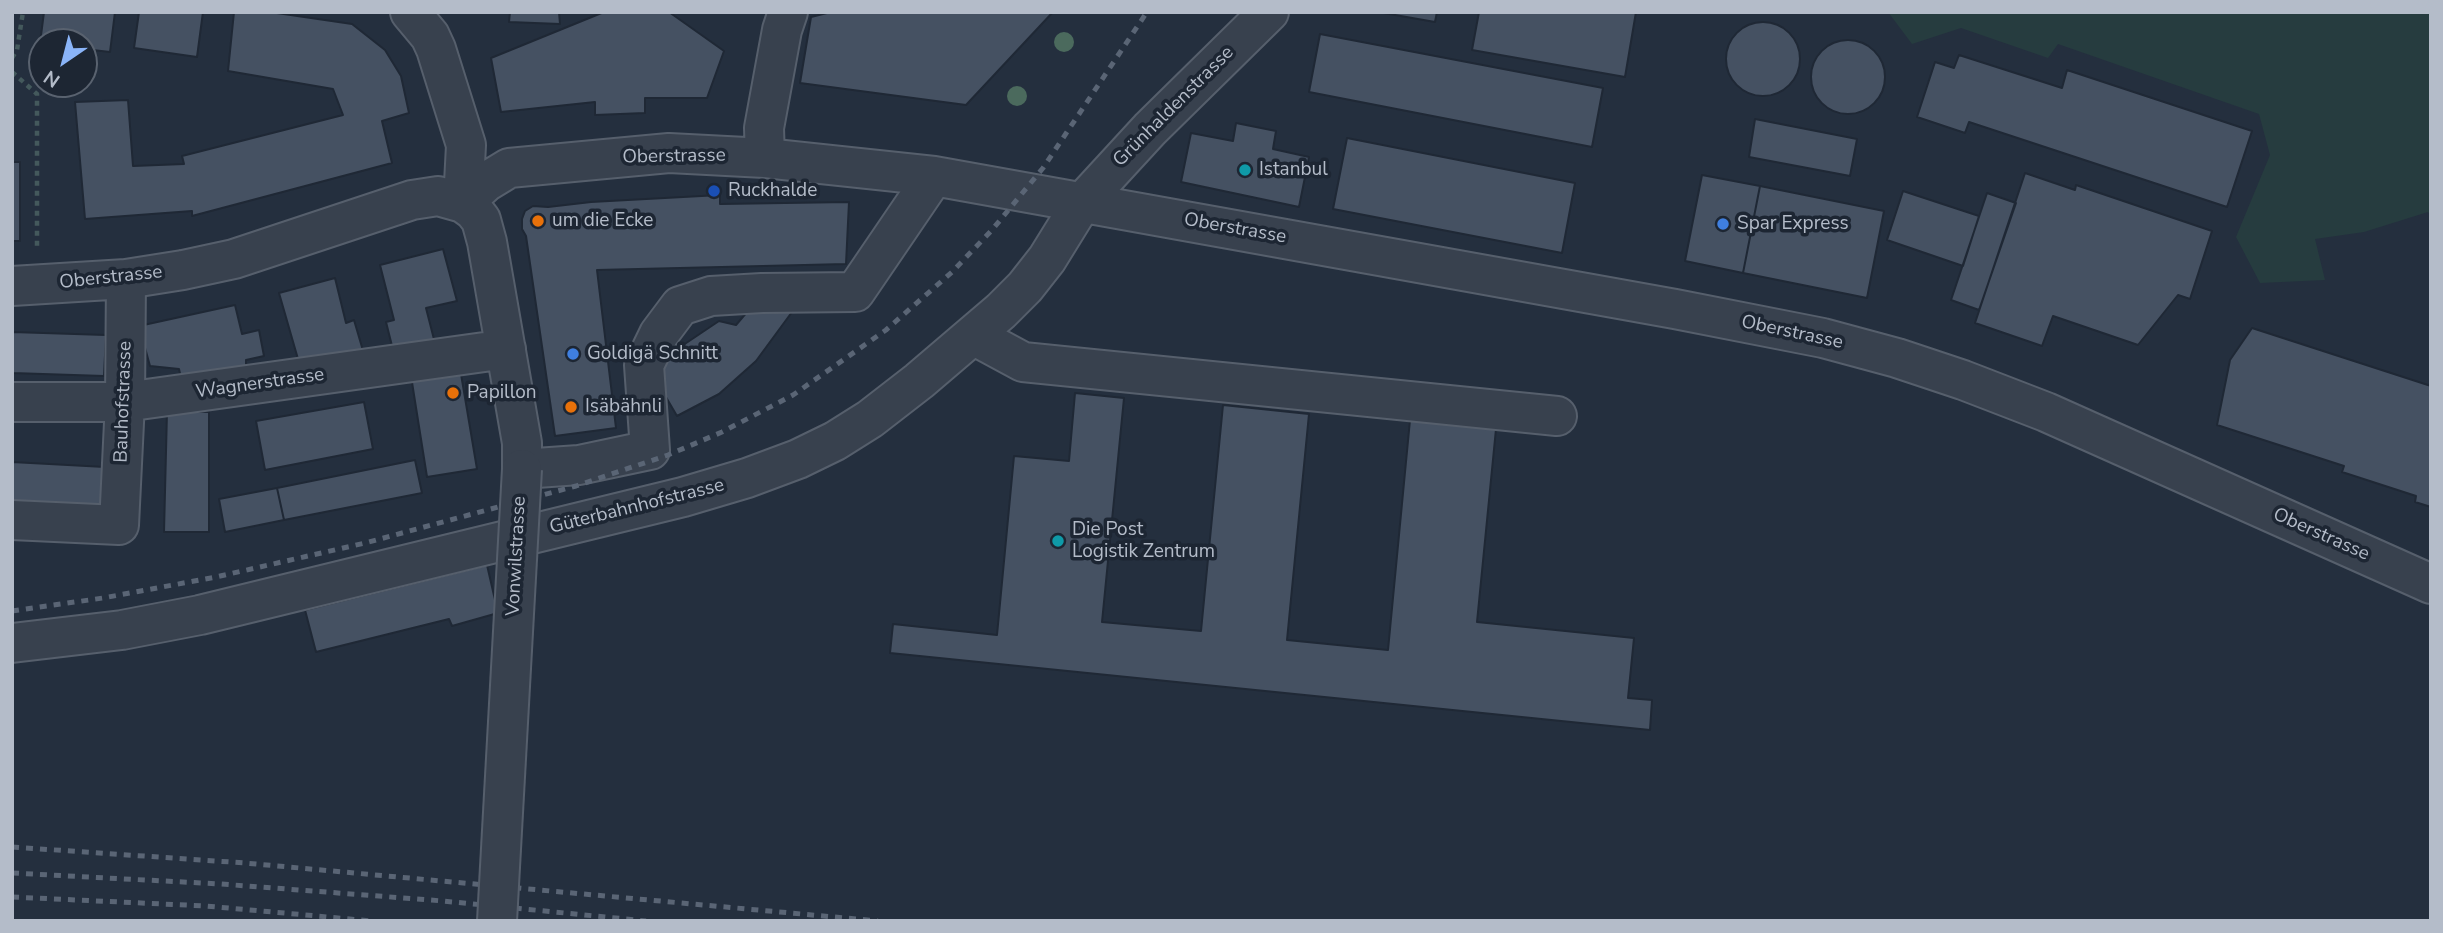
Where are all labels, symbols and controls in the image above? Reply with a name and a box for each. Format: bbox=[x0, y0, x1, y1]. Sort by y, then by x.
north arrow bbox=[28, 28, 98, 98]
street label: Grünhaldenstrasse bbox=[1109, 42, 1239, 172]
text: N bbox=[39, 64, 65, 93]
street label: Oberstrasse bbox=[622, 145, 726, 169]
place label: Istanbul bbox=[1259, 159, 1328, 181]
marker: Istanbul bbox=[1237, 162, 1253, 178]
place label: Ruckhalde bbox=[728, 180, 817, 202]
marker: Ruckhalde bbox=[706, 183, 722, 199]
street label: Oberstrasse bbox=[1182, 209, 1288, 249]
place label: um die Ecke bbox=[552, 210, 653, 232]
marker: um die Ecke bbox=[530, 213, 546, 229]
place label: Spar Express bbox=[1737, 213, 1849, 235]
marker: Spar Express bbox=[1715, 216, 1731, 232]
street label: Oberstrasse bbox=[58, 261, 164, 295]
street label: Oberstrasse bbox=[1739, 311, 1845, 355]
street label: Bauhofstrasse bbox=[110, 341, 138, 463]
place label: Goldigä Schnitt bbox=[587, 343, 718, 365]
marker: Goldigä Schnitt bbox=[565, 346, 581, 362]
street label: Wagnerstrasse bbox=[194, 364, 326, 404]
place label: Papillon bbox=[467, 382, 537, 404]
marker: Papillon bbox=[445, 385, 461, 401]
place label: Isäbähnli bbox=[585, 396, 662, 418]
marker: Isäbähnli bbox=[563, 399, 579, 415]
street label: Güterbahnhofstrasse bbox=[547, 474, 727, 540]
street label: Vonwilstrasse bbox=[502, 495, 532, 617]
street label: Oberstrasse bbox=[2269, 504, 2373, 566]
place label: Die Post Logistik Zentrum bbox=[1072, 519, 1215, 563]
marker: Die Post Logistik Zentrum bbox=[1050, 533, 1066, 549]

